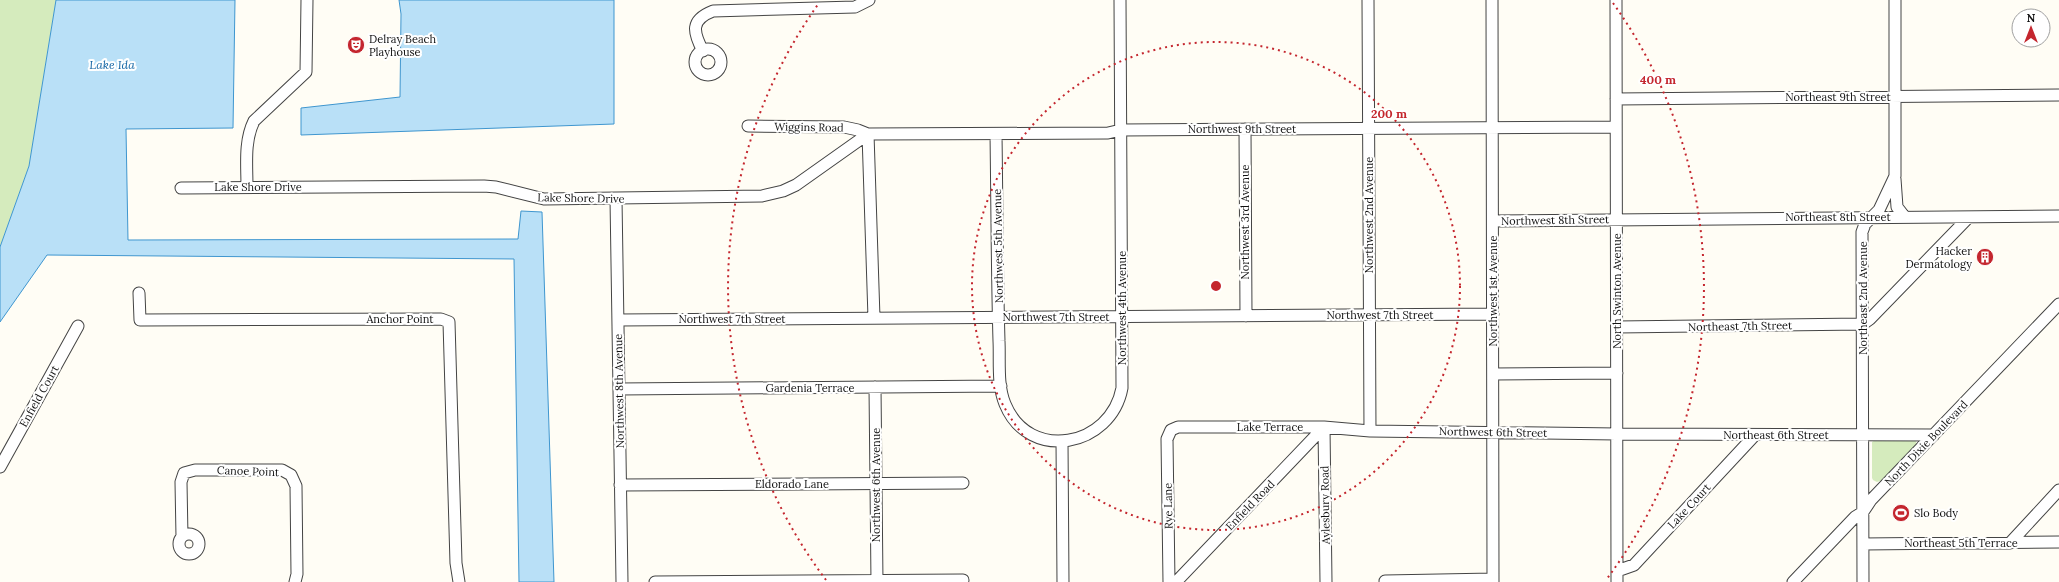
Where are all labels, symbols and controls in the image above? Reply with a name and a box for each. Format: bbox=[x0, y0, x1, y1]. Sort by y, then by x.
north arrow bbox=[2011, 8, 2051, 48]
text: N bbox=[2027, 11, 2036, 25]
place label: Delray Beach Playhouse bbox=[369, 32, 436, 59]
theatre icon: Delray Beach Playhouse bbox=[346, 35, 366, 55]
water label: Lake Ida bbox=[89, 57, 135, 72]
text: 400 m bbox=[1640, 72, 1676, 87]
street label: Northeast 9th Street bbox=[1785, 90, 1892, 104]
text: 200 m bbox=[1371, 106, 1407, 121]
street label: Wiggins Road bbox=[774, 119, 844, 135]
street label: Northwest 9th Street bbox=[1188, 122, 1297, 136]
street label: Northwest 2nd Avenue bbox=[1362, 157, 1376, 273]
street label: Northwest 3rd Avenue bbox=[1238, 165, 1252, 279]
street label: Lake Shore Drive bbox=[214, 180, 302, 194]
street label: Northwest 5th Avenue bbox=[990, 189, 1006, 303]
street label: Lake Shore Drive bbox=[537, 190, 625, 206]
street label: Northeast 8th Street bbox=[1785, 210, 1891, 224]
street label: Northwest 8th Street bbox=[1501, 212, 1610, 228]
street label: North Swinton Avenue bbox=[1610, 233, 1624, 349]
street label: Northwest 1st Avenue bbox=[1486, 236, 1500, 346]
street label: Northeast 2nd Avenue bbox=[1856, 241, 1870, 355]
place label: Hacker Dermatology bbox=[1905, 244, 1972, 271]
building icon: Hacker Dermatology bbox=[1975, 247, 1995, 267]
street label: Northwest 4th Avenue bbox=[1115, 251, 1129, 365]
centre of rings bbox=[1209, 279, 1223, 293]
street label: Northwest 7th Street bbox=[1326, 308, 1434, 322]
street label: Northwest 7th Street bbox=[1002, 310, 1110, 324]
street label: Anchor Point bbox=[365, 312, 434, 326]
street label: Northwest 7th Street bbox=[678, 312, 786, 326]
street label: Northeast 7th Street bbox=[1688, 318, 1793, 334]
street label: Northwest 8th Avenue bbox=[611, 334, 627, 448]
street label: Enfield Court bbox=[16, 362, 62, 429]
street label: Gardenia Terrace bbox=[766, 381, 855, 395]
street label: North Dixie Boulevard bbox=[1882, 397, 1971, 489]
street label: Lake Terrace bbox=[1237, 420, 1303, 434]
street label: Northwest 6th Street bbox=[1439, 424, 1548, 440]
street label: Northwest 6th Avenue bbox=[869, 428, 883, 542]
street label: Northeast 6th Street bbox=[1723, 428, 1830, 442]
street label: Canoe Point bbox=[217, 463, 280, 479]
street label: Aylesbury Road bbox=[1317, 465, 1333, 545]
street label: Eldorado Lane bbox=[755, 477, 829, 491]
street label: Enfield Road bbox=[1223, 477, 1278, 533]
street label: Lake Court bbox=[1665, 480, 1714, 532]
street label: Rye Lane bbox=[1161, 483, 1175, 529]
sports icon: Slo Body bbox=[1891, 503, 1911, 523]
place label: Slo Body bbox=[1914, 506, 1958, 520]
street label: Northeast 5th Terrace bbox=[1904, 536, 2018, 550]

